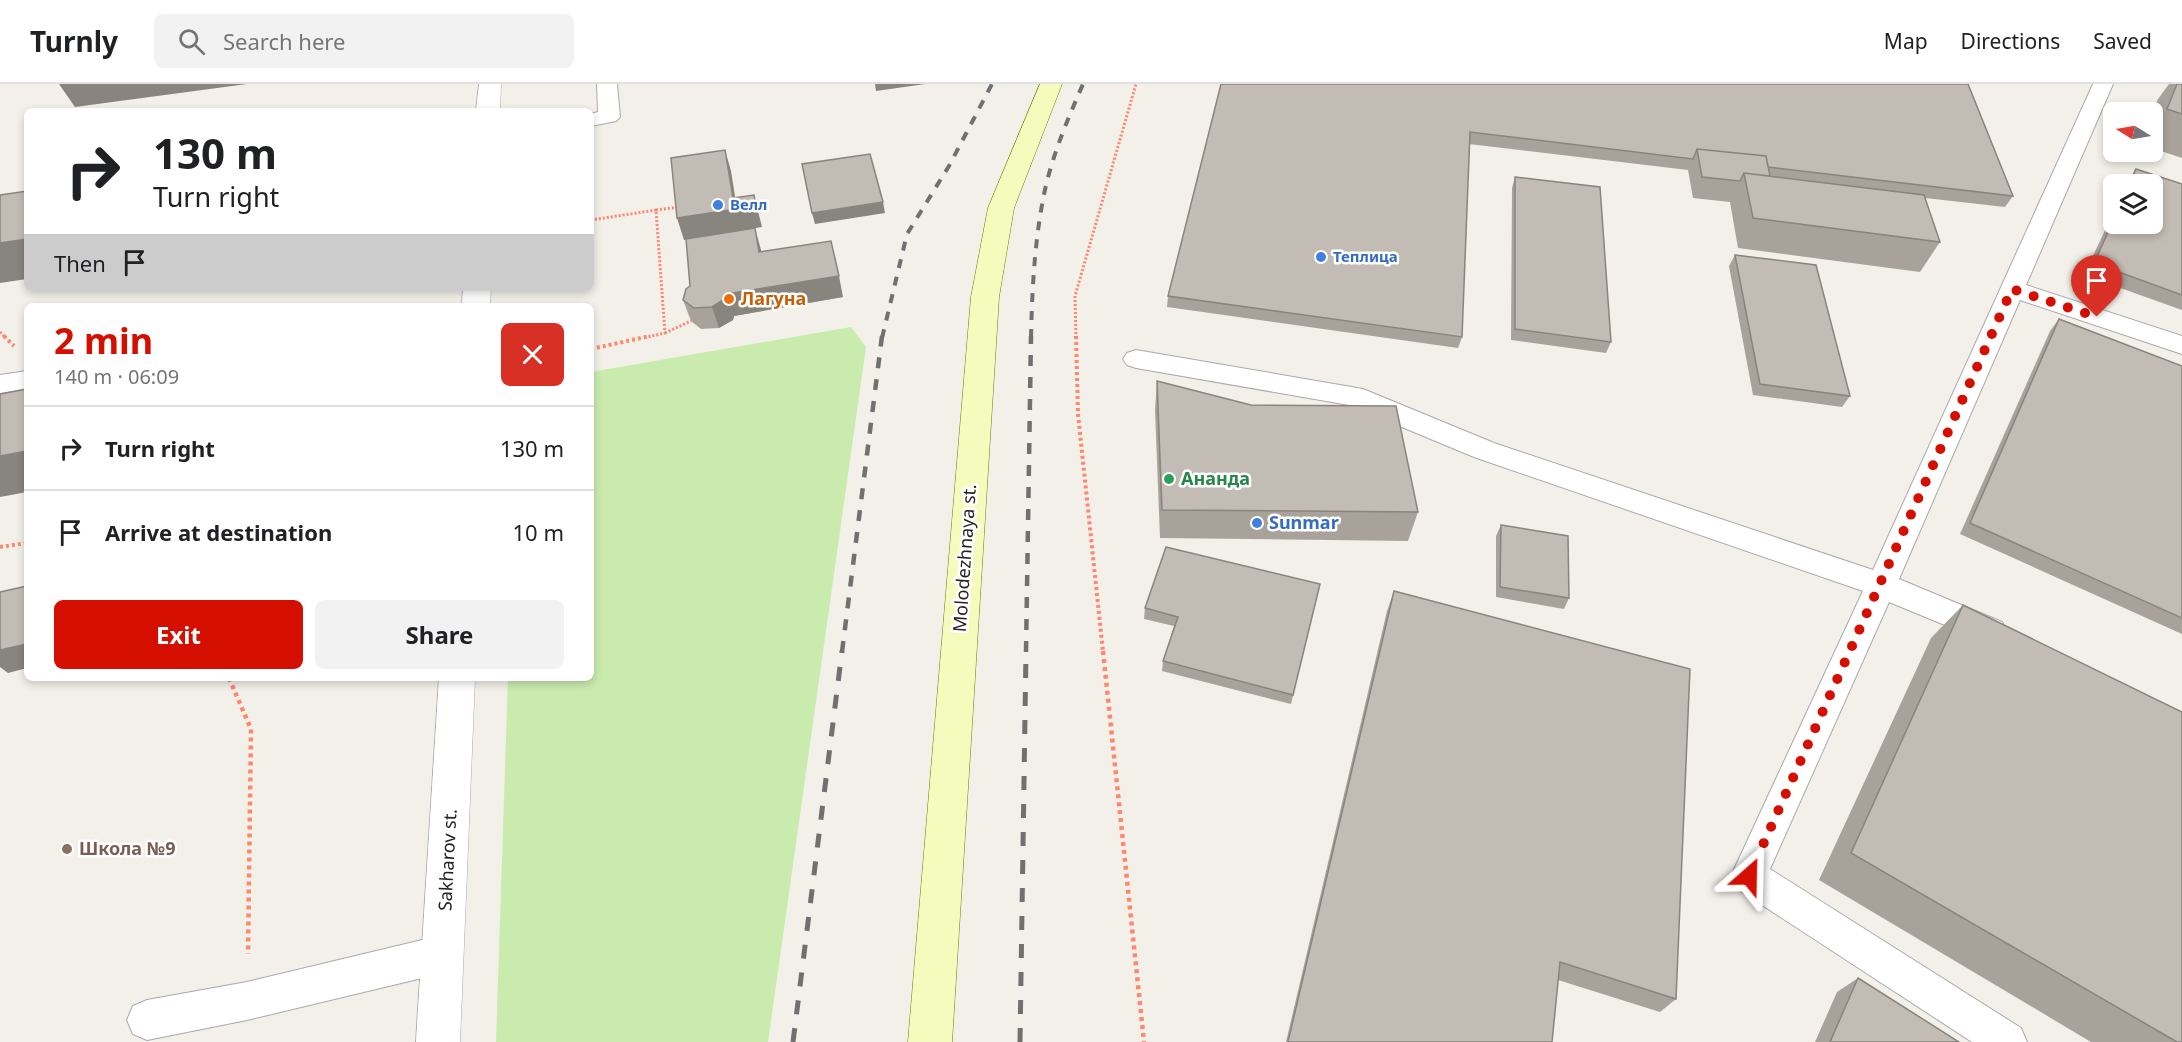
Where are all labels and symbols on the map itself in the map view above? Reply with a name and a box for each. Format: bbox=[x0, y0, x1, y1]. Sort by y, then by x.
north arrow bbox=[2103, 102, 2163, 162]
place label: Велл bbox=[730, 194, 767, 214]
marker: Велл bbox=[711, 198, 725, 212]
place label: Теплица bbox=[1333, 246, 1398, 266]
marker: Теплица bbox=[1314, 250, 1328, 264]
pin bbox=[2071, 255, 2122, 317]
place label: Лагуна bbox=[741, 286, 806, 310]
marker: Лагуна bbox=[722, 292, 736, 306]
place label: Ананда bbox=[1181, 466, 1250, 490]
marker: Ананда bbox=[1162, 472, 1176, 486]
street label: Molodezhnaya st. bbox=[947, 483, 981, 633]
place label: Sunmar bbox=[1269, 510, 1339, 534]
marker: Sunmar bbox=[1250, 516, 1264, 530]
street label: Sakharov st. bbox=[432, 808, 462, 912]
place label: Школа №9 bbox=[79, 836, 176, 860]
marker: Школа №9 bbox=[60, 842, 74, 856]
position arrow bbox=[1717, 844, 1781, 908]

